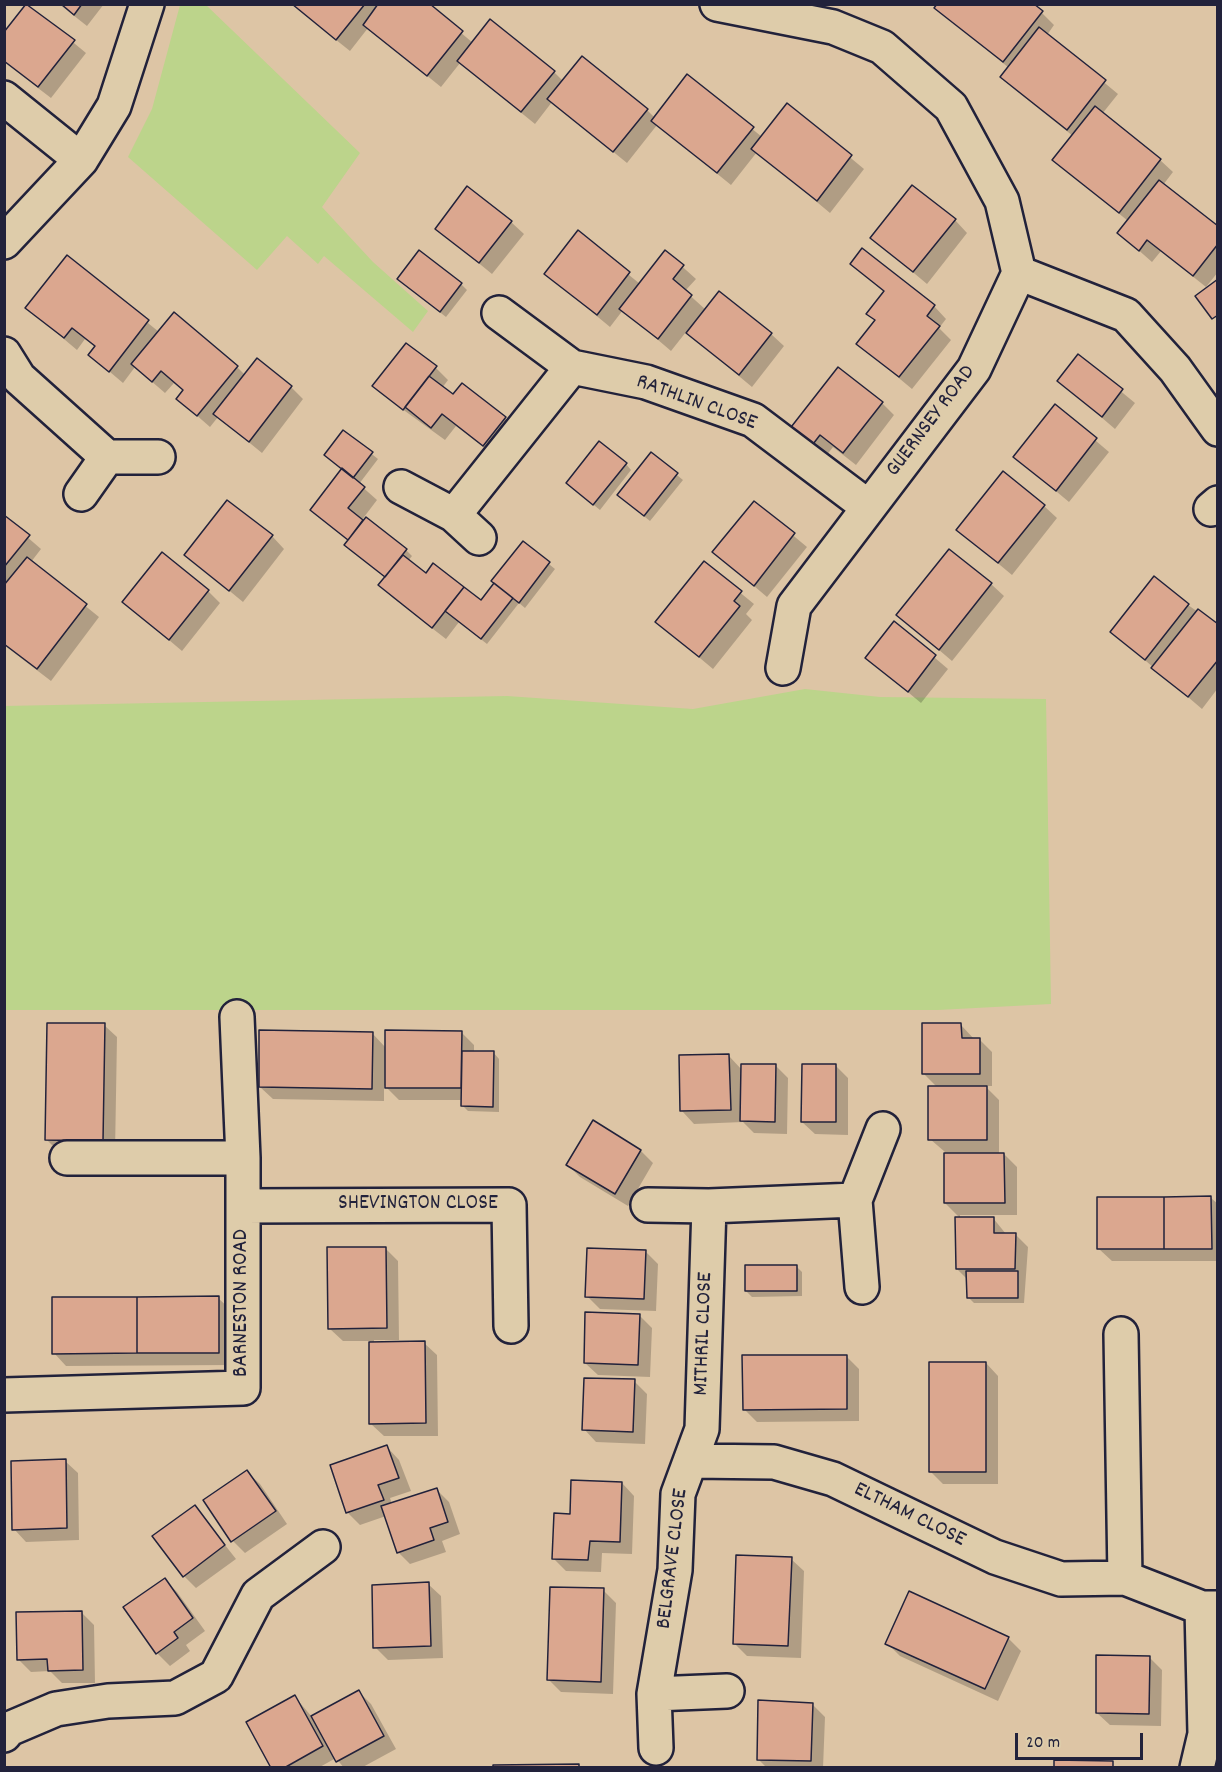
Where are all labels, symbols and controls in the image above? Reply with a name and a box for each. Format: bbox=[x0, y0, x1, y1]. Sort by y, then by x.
street label: GUERNSEY ROAD bbox=[882, 361, 982, 483]
street label: RATHLIN CLOSE bbox=[632, 370, 760, 438]
street label: SHEVINGTON CLOSE bbox=[338, 1192, 498, 1218]
street label: BARNESTON ROAD bbox=[230, 1229, 256, 1377]
street label: MITHRIL CLOSE bbox=[690, 1272, 720, 1396]
street label: ELTHAM CLOSE bbox=[849, 1478, 969, 1554]
street label: BELGRAVE CLOSE bbox=[652, 1487, 696, 1631]
scale bar bbox=[1018, 1721, 1146, 1759]
text: 20 m bbox=[1026, 1731, 1060, 1756]

